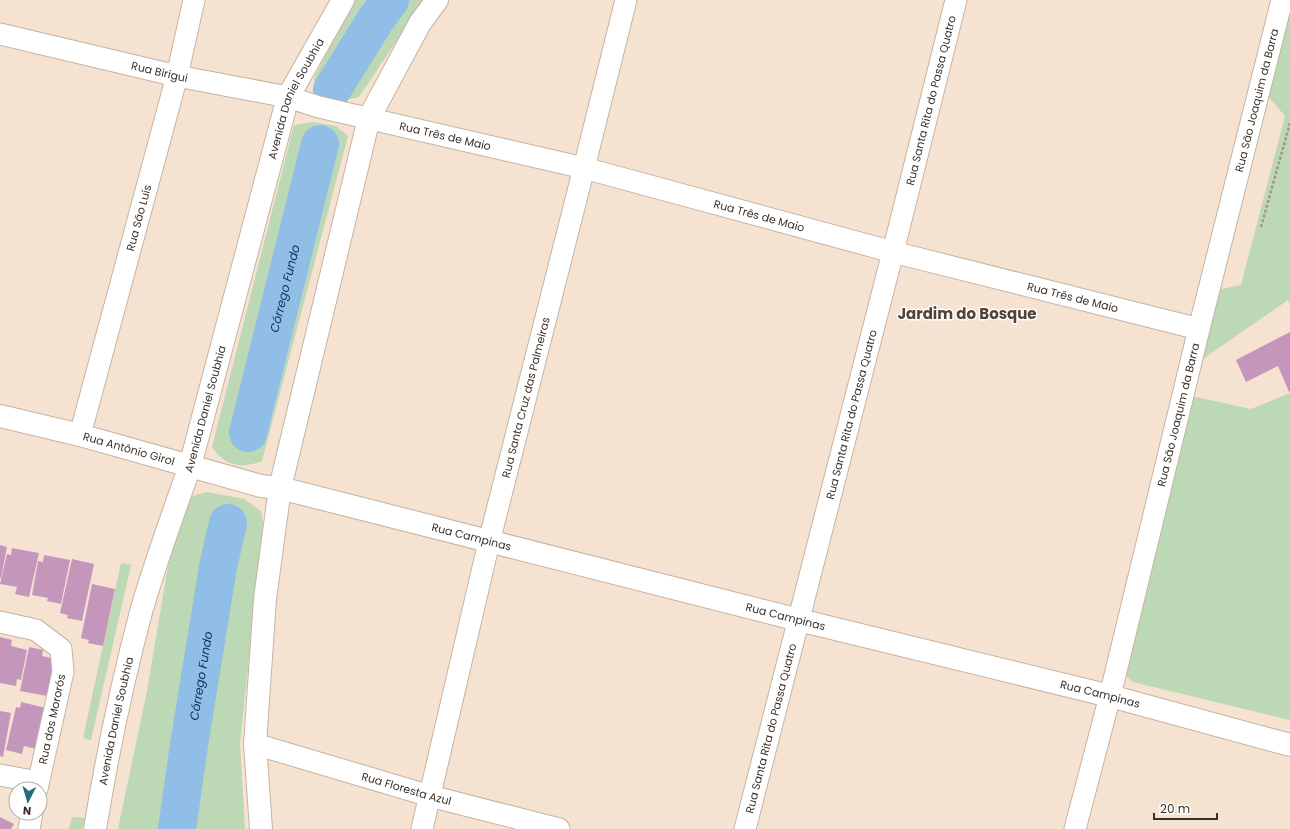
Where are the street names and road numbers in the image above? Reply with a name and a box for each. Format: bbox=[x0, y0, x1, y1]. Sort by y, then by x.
street label: Rua Santa Rita do Passa Quatro bbox=[902, 14, 960, 187]
street label: Rua São Joaquim da Barra bbox=[1231, 27, 1282, 174]
street label: Avenida Daniel Soubhia bbox=[264, 35, 328, 161]
street label: Rua Birigui bbox=[130, 57, 189, 86]
street label: Rua Três de Maio bbox=[398, 118, 493, 154]
street label: Rua São Luís bbox=[122, 182, 155, 253]
street label: Rua Três de Maio bbox=[712, 196, 807, 236]
street label: Rua Três de Maio bbox=[1025, 278, 1120, 316]
street label: Rua Santa Cruz das Palmeiras bbox=[498, 315, 554, 479]
street label: Rua Santa Rita do Passa Quatro bbox=[822, 328, 881, 501]
street label: Rua São Joaquim da Barra bbox=[1153, 341, 1203, 488]
street label: Avenida Daniel Soubhia bbox=[180, 344, 230, 475]
street label: Rua Antônio Girol bbox=[81, 428, 177, 469]
street label: Rua Campinas bbox=[430, 519, 513, 555]
street label: Rua Campinas bbox=[744, 599, 827, 634]
street label: Rua Santa Rita do Passa Quatro bbox=[741, 642, 800, 815]
street label: Avenida Daniel Soubhia bbox=[95, 655, 137, 786]
street label: Rua dos Mororós bbox=[35, 672, 69, 766]
street label: Rua Campinas bbox=[1059, 676, 1142, 712]
street label: Rua Floresta Azul bbox=[360, 768, 453, 809]

